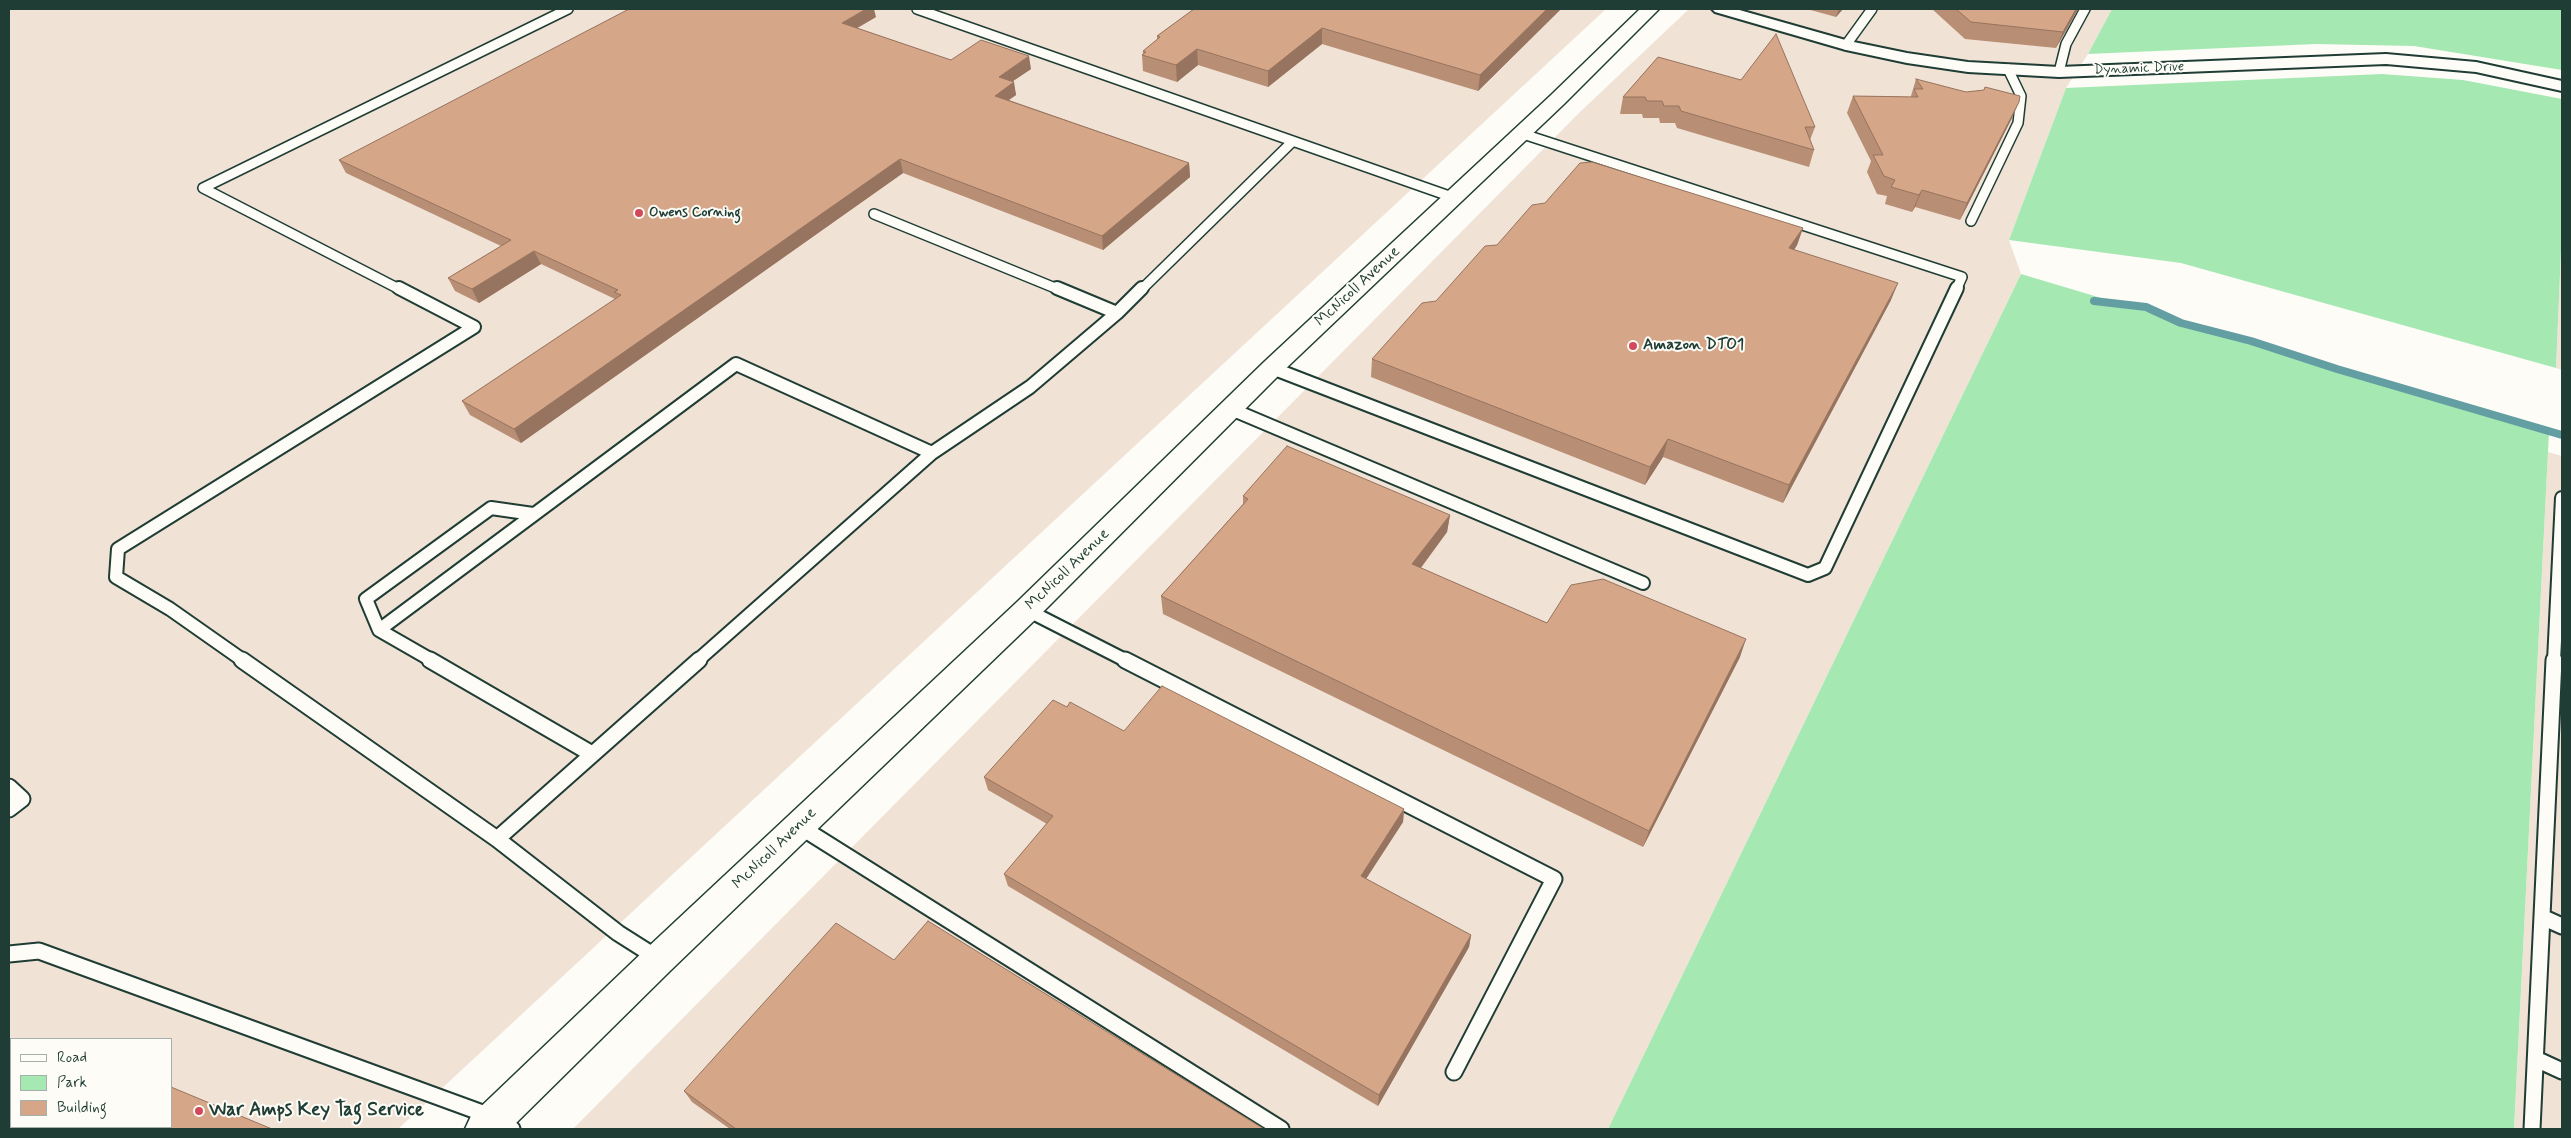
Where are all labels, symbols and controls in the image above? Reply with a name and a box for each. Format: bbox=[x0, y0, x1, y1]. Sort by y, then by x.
street label: Dynamic Drive bbox=[2094, 59, 2184, 79]
place label: Owens Corning bbox=[649, 205, 741, 221]
marker: Owens Corning bbox=[633, 207, 645, 219]
street label: McNicoll Avenue bbox=[1311, 243, 1405, 331]
place label: Amazon DTO1 bbox=[1643, 336, 1744, 356]
marker: Amazon DTO1 bbox=[1627, 340, 1639, 352]
street label: McNicoll Avenue bbox=[1022, 525, 1114, 615]
street label: McNicoll Avenue bbox=[729, 804, 821, 894]
legend bbox=[10, 1038, 172, 1128]
text: Road bbox=[57, 1048, 87, 1068]
text: Park bbox=[57, 1073, 87, 1093]
text: Building bbox=[57, 1098, 107, 1118]
place label: War Amps Key Tag Service bbox=[209, 1100, 424, 1122]
marker: War Amps Key Tag Service bbox=[193, 1105, 205, 1117]

